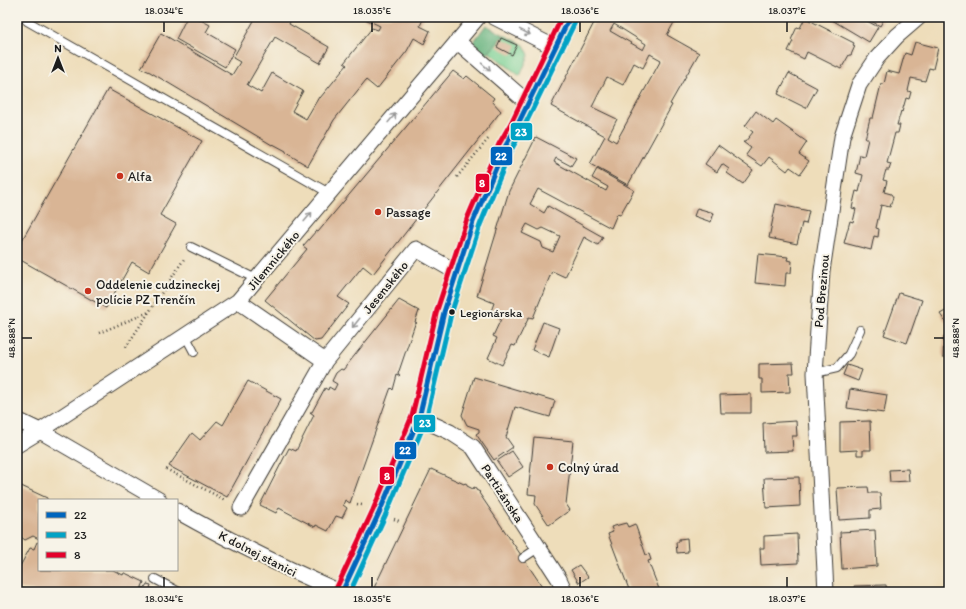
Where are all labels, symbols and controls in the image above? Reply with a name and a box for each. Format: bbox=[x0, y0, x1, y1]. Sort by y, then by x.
text: 18.034°E bbox=[145, 4, 184, 17]
text: 18.035°E bbox=[353, 4, 391, 17]
text: 18.036°E bbox=[561, 4, 599, 17]
text: 18.037°E bbox=[768, 4, 806, 17]
one-way arrow bbox=[518, 29, 530, 36]
north arrow bbox=[38, 38, 78, 78]
text: N bbox=[54, 42, 62, 55]
one-way arrow bbox=[481, 62, 491, 71]
one-way arrow bbox=[388, 113, 397, 124]
line badge: 23 bbox=[510, 122, 533, 141]
text: 23 bbox=[515, 126, 527, 139]
line badge: 22 bbox=[490, 146, 513, 166]
text: 22 bbox=[495, 150, 507, 163]
place label: Alfa bbox=[128, 169, 152, 184]
marker: Alfa bbox=[115, 171, 125, 181]
line badge: 8 bbox=[475, 173, 490, 193]
text: 8 bbox=[479, 177, 485, 190]
place label: Passage bbox=[386, 205, 431, 220]
marker: Passage bbox=[373, 207, 383, 217]
one-way arrow bbox=[304, 212, 313, 223]
street label: Jilemnického bbox=[244, 227, 303, 293]
street label: Pod Brezinou bbox=[811, 254, 832, 328]
street label: Jesenského bbox=[360, 258, 411, 317]
place label: Oddelenie cudzineckej polície PZ Trenčín bbox=[96, 277, 220, 307]
marker: Oddelenie cudzineckej polície PZ Trenčín bbox=[83, 286, 93, 296]
place label: Legionárska bbox=[460, 306, 523, 320]
marker: Legionárska bbox=[447, 307, 457, 317]
one-way arrow bbox=[352, 317, 361, 328]
text: 48.888°N bbox=[5, 318, 18, 358]
text: 48.888°N bbox=[949, 318, 962, 358]
line badge: 23 bbox=[413, 414, 436, 433]
text: 23 bbox=[419, 417, 431, 430]
line badge: 22 bbox=[394, 441, 417, 460]
text: 22 bbox=[399, 444, 411, 457]
place label: Colný úrad bbox=[558, 460, 619, 475]
street label: Partizánska bbox=[478, 461, 527, 525]
marker: Colný úrad bbox=[545, 462, 555, 472]
line badge: 8 bbox=[379, 466, 395, 485]
text: 8 bbox=[384, 470, 390, 483]
legend bbox=[38, 499, 178, 571]
text: 22 bbox=[74, 508, 87, 522]
street label: K dolnej stanici bbox=[216, 527, 299, 580]
text: 23 bbox=[74, 528, 87, 542]
text: 8 bbox=[74, 548, 81, 562]
text: 18.034°E bbox=[145, 592, 184, 605]
text: 18.035°E bbox=[353, 592, 391, 605]
text: 18.036°E bbox=[561, 592, 599, 605]
text: 18.037°E bbox=[768, 592, 806, 605]

